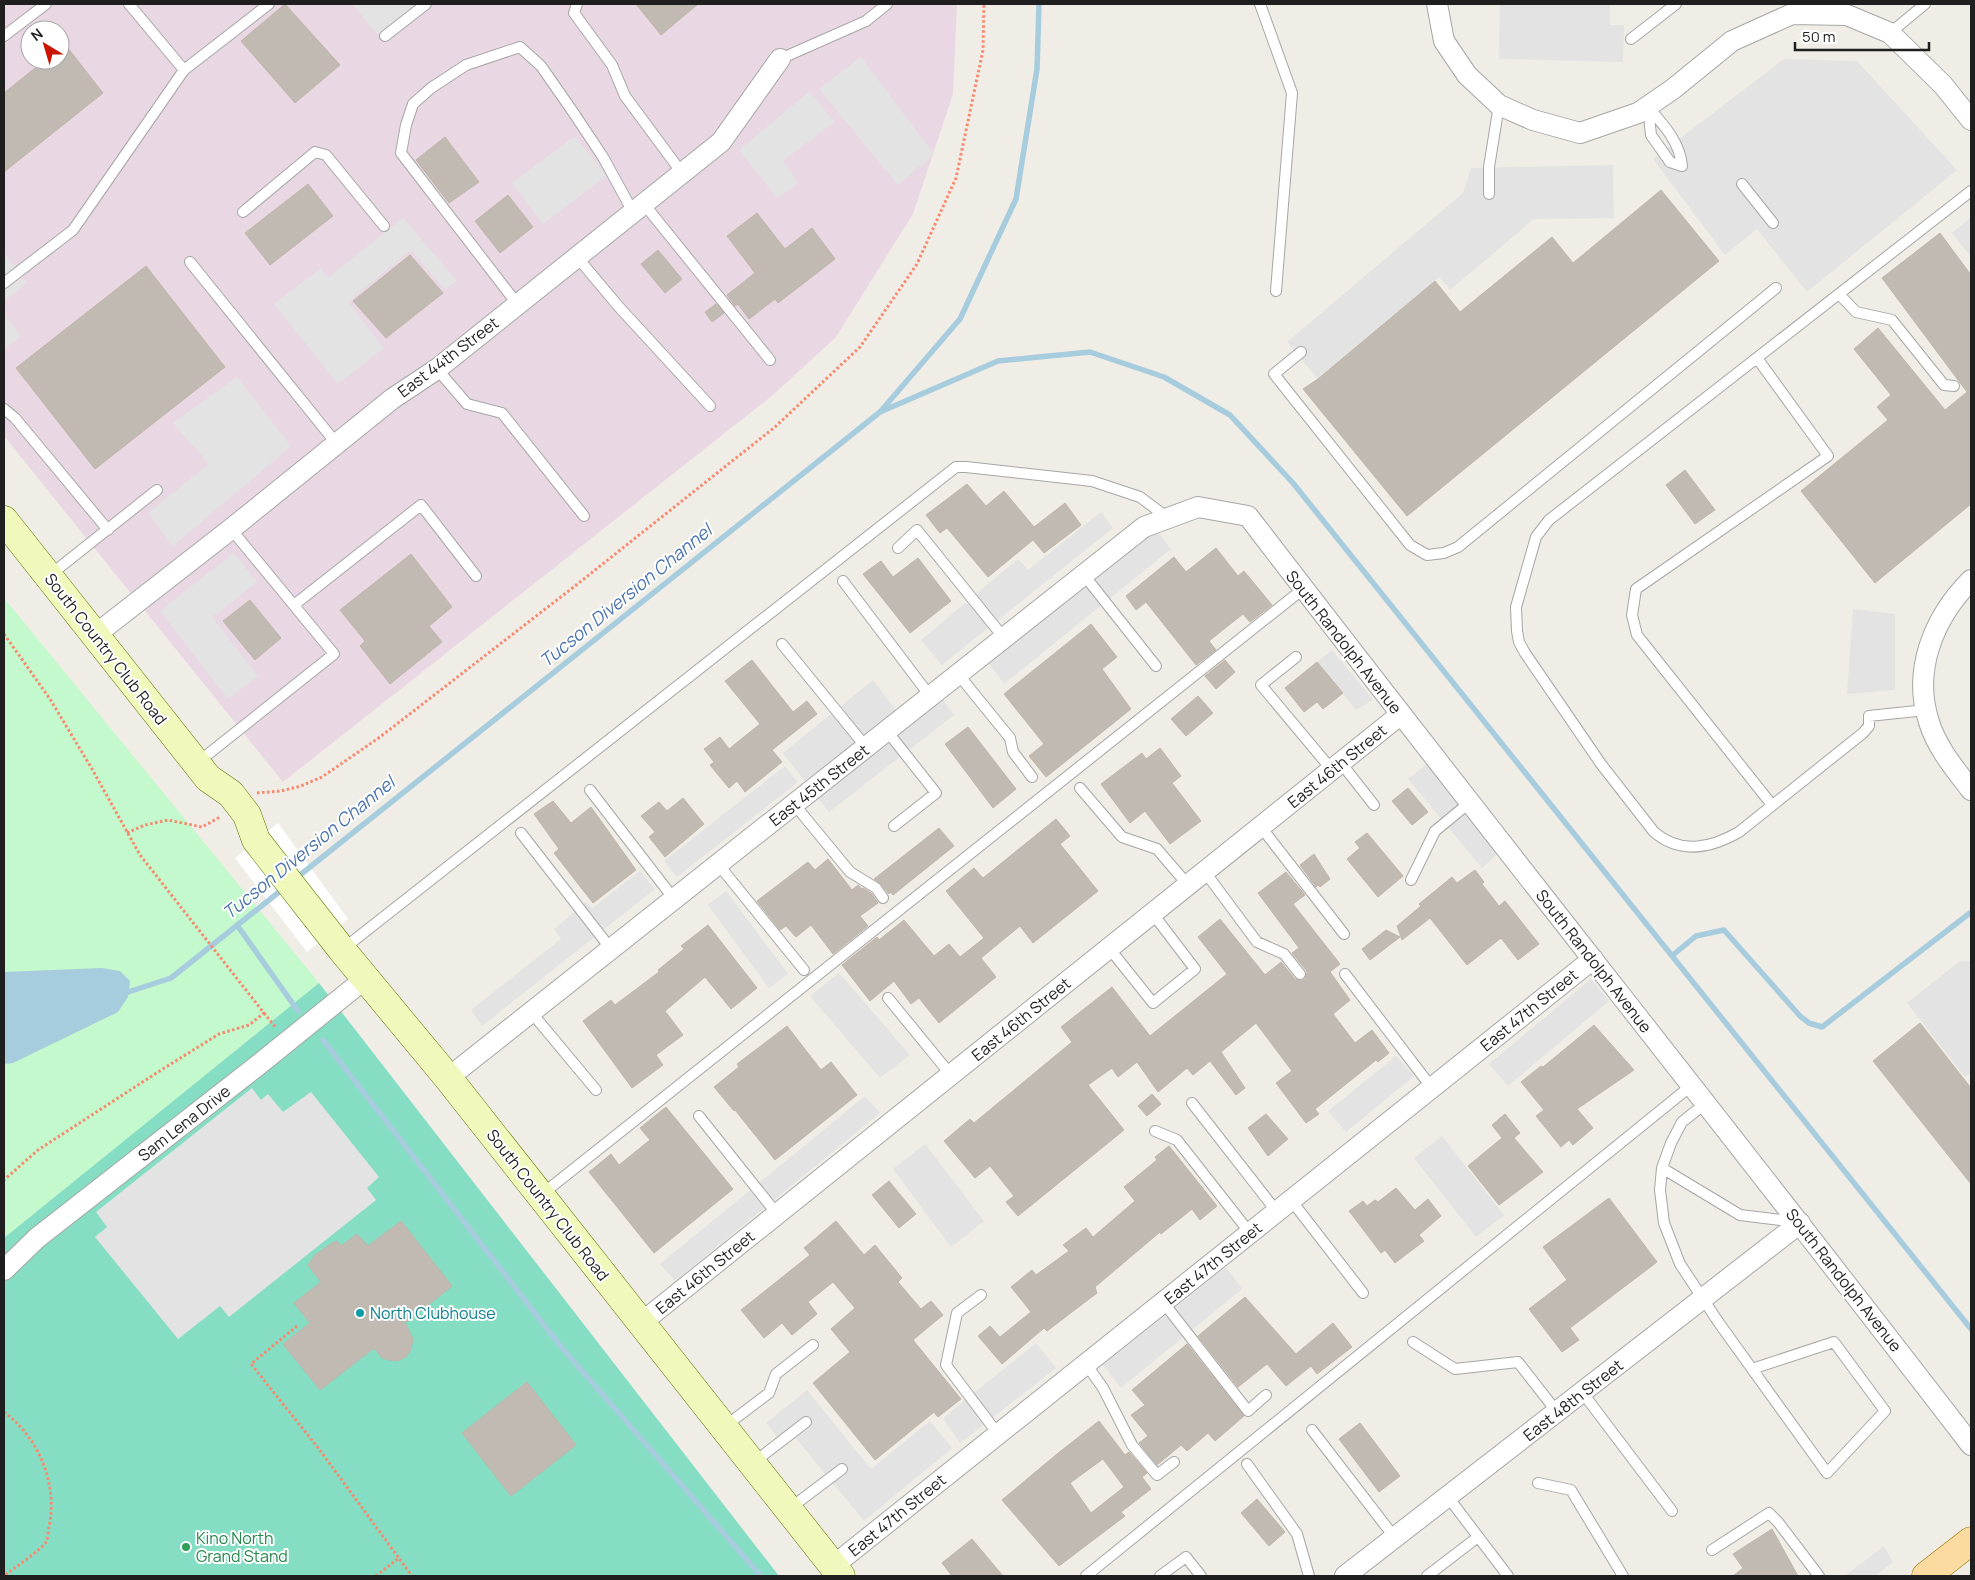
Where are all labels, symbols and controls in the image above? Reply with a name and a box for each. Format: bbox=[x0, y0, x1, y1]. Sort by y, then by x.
north arrow bbox=[20, 20, 70, 70]
scale bar bbox=[1795, 20, 1929, 52]
text: N bbox=[27, 24, 47, 45]
text: 50 m bbox=[1802, 26, 1836, 47]
street label: East 44th Street bbox=[393, 312, 503, 402]
water label: Tucson Diversion Channel bbox=[534, 517, 719, 672]
street label: South Randolph Avenue bbox=[1281, 566, 1407, 718]
street label: South Country Club Road bbox=[40, 569, 172, 729]
street label: East 46th Street bbox=[1283, 719, 1391, 813]
street label: East 45th Street bbox=[765, 739, 873, 831]
water label: Tucson Diversion Channel bbox=[217, 769, 402, 924]
street label: South Randolph Avenue bbox=[1531, 885, 1657, 1037]
street label: East 47th Street bbox=[1476, 964, 1582, 1056]
street label: East 46th Street bbox=[967, 972, 1075, 1066]
street label: Sam Lena Drive bbox=[133, 1080, 235, 1166]
street label: South Country Club Road bbox=[482, 1125, 614, 1285]
street label: South Randolph Avenue bbox=[1781, 1204, 1907, 1356]
street label: East 47th Street bbox=[1160, 1217, 1266, 1309]
street label: East 46th Street bbox=[651, 1225, 759, 1319]
place label: North Clubhouse bbox=[370, 1302, 496, 1324]
marker: North Clubhouse bbox=[354, 1307, 366, 1319]
street label: East 48th Street bbox=[1519, 1354, 1627, 1446]
street label: East 47th Street bbox=[844, 1469, 950, 1561]
place label: Kino North Grand Stand bbox=[196, 1527, 288, 1567]
marker: Kino North Grand Stand bbox=[180, 1541, 192, 1553]

